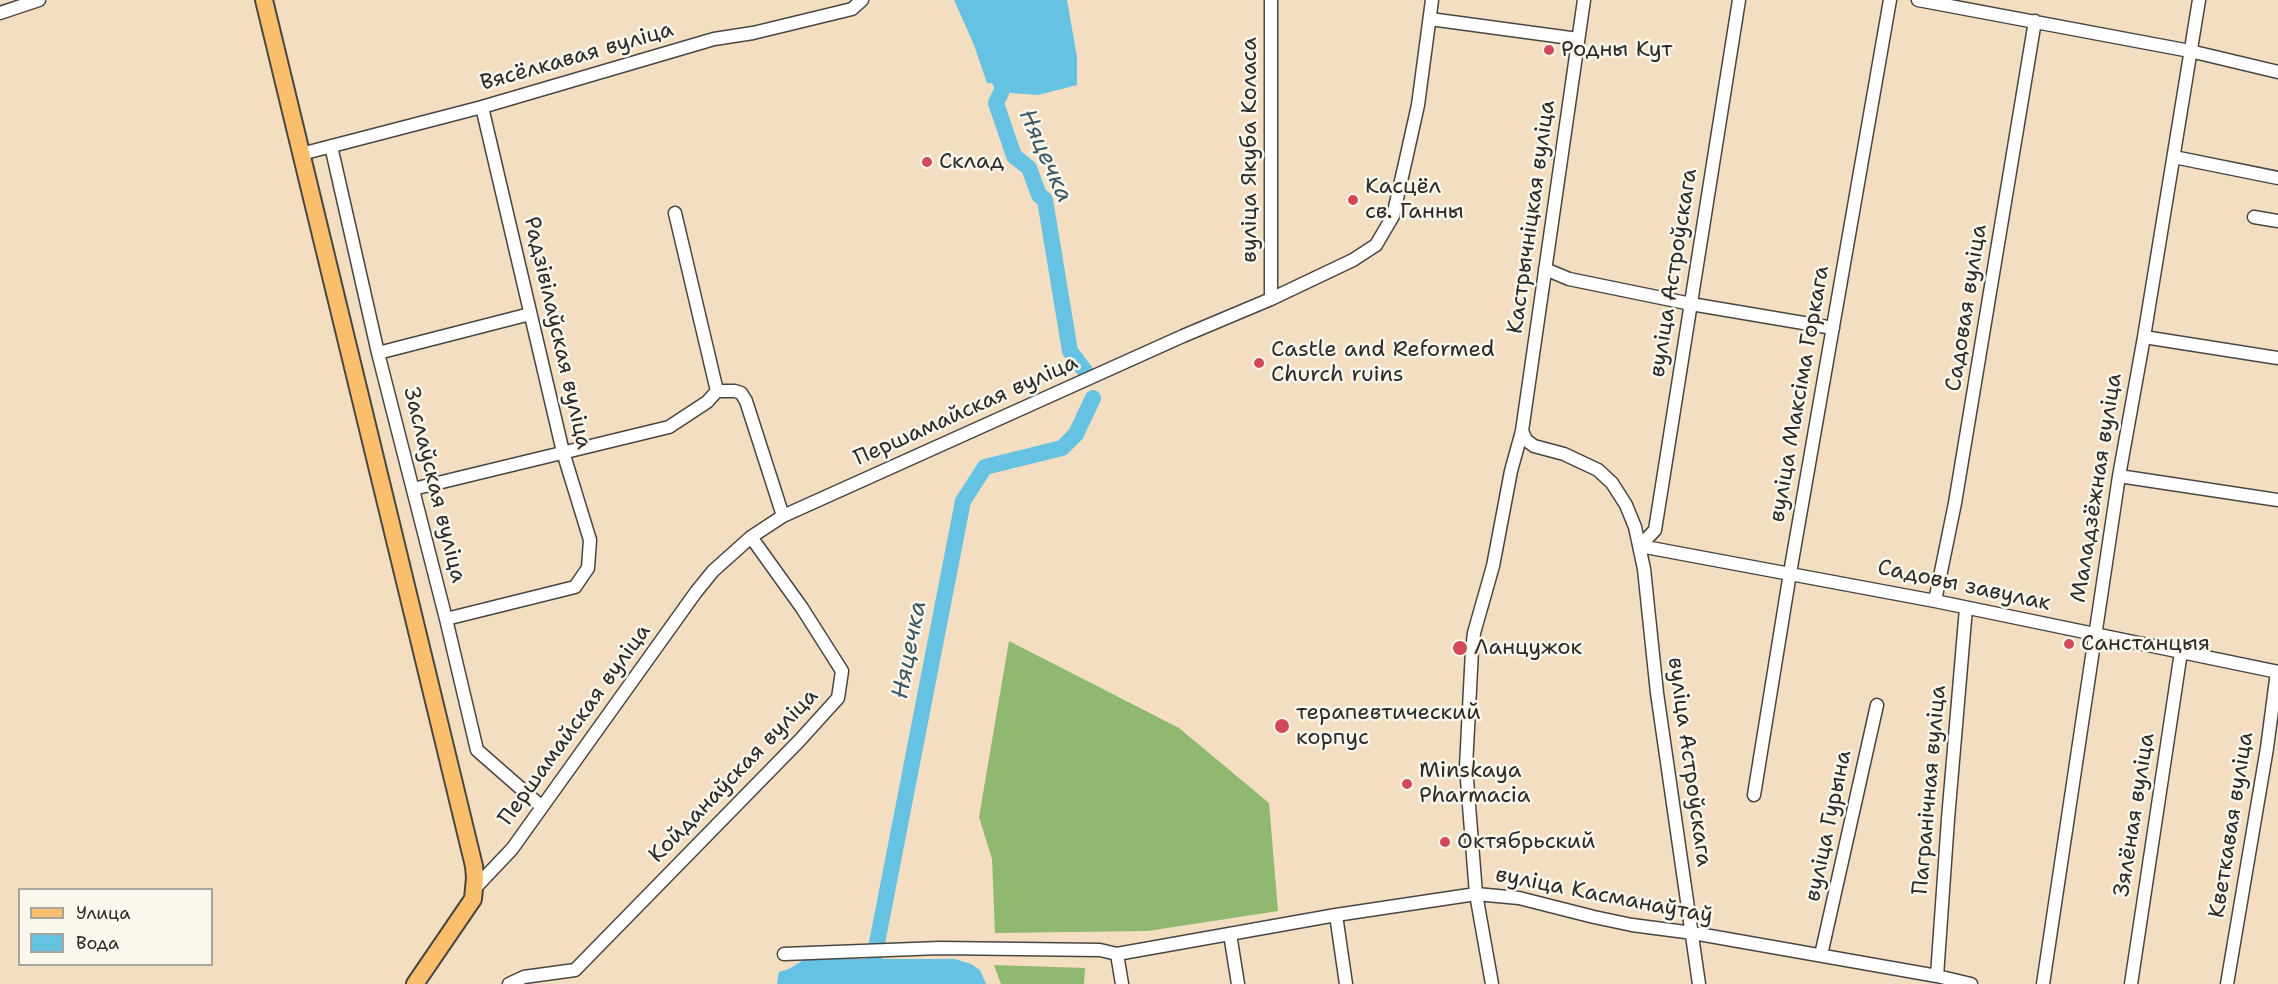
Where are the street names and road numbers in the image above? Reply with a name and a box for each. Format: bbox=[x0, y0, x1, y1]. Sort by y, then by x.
street label: Вясёлкавая вуліца bbox=[477, 17, 677, 97]
street label: вуліца Якуба Коласа bbox=[1237, 37, 1263, 263]
street label: Кастрычніцкая вуліца bbox=[1503, 99, 1561, 335]
street label: вуліца Астроўскага bbox=[1644, 167, 1704, 379]
street label: Радзівілаўская вуліца bbox=[517, 214, 597, 452]
street label: Садовая вуліца bbox=[1941, 223, 1993, 393]
street label: вуліца Максіма Горкага bbox=[1764, 264, 1836, 524]
street label: Першамайская вуліца bbox=[850, 350, 1082, 472]
street label: Маладзёжная вуліца bbox=[2066, 372, 2128, 604]
street label: Заслаўская вуліца bbox=[397, 384, 471, 586]
street label: Садовы завулак bbox=[1875, 555, 2053, 617]
street label: Першамайская вуліца bbox=[493, 619, 657, 831]
street label: вуліца Астроўскага bbox=[1661, 656, 1717, 868]
street label: Койданаўская вуліца bbox=[644, 683, 824, 869]
street label: Пагранічная вуліца bbox=[1908, 684, 1952, 896]
street label: Кветкавая вуліца bbox=[2204, 730, 2260, 920]
street label: Зялёная вуліца bbox=[2109, 731, 2161, 899]
street label: вуліца Гурына bbox=[1800, 748, 1858, 904]
street label: вуліца Касманаўтаў bbox=[1493, 862, 1715, 930]

